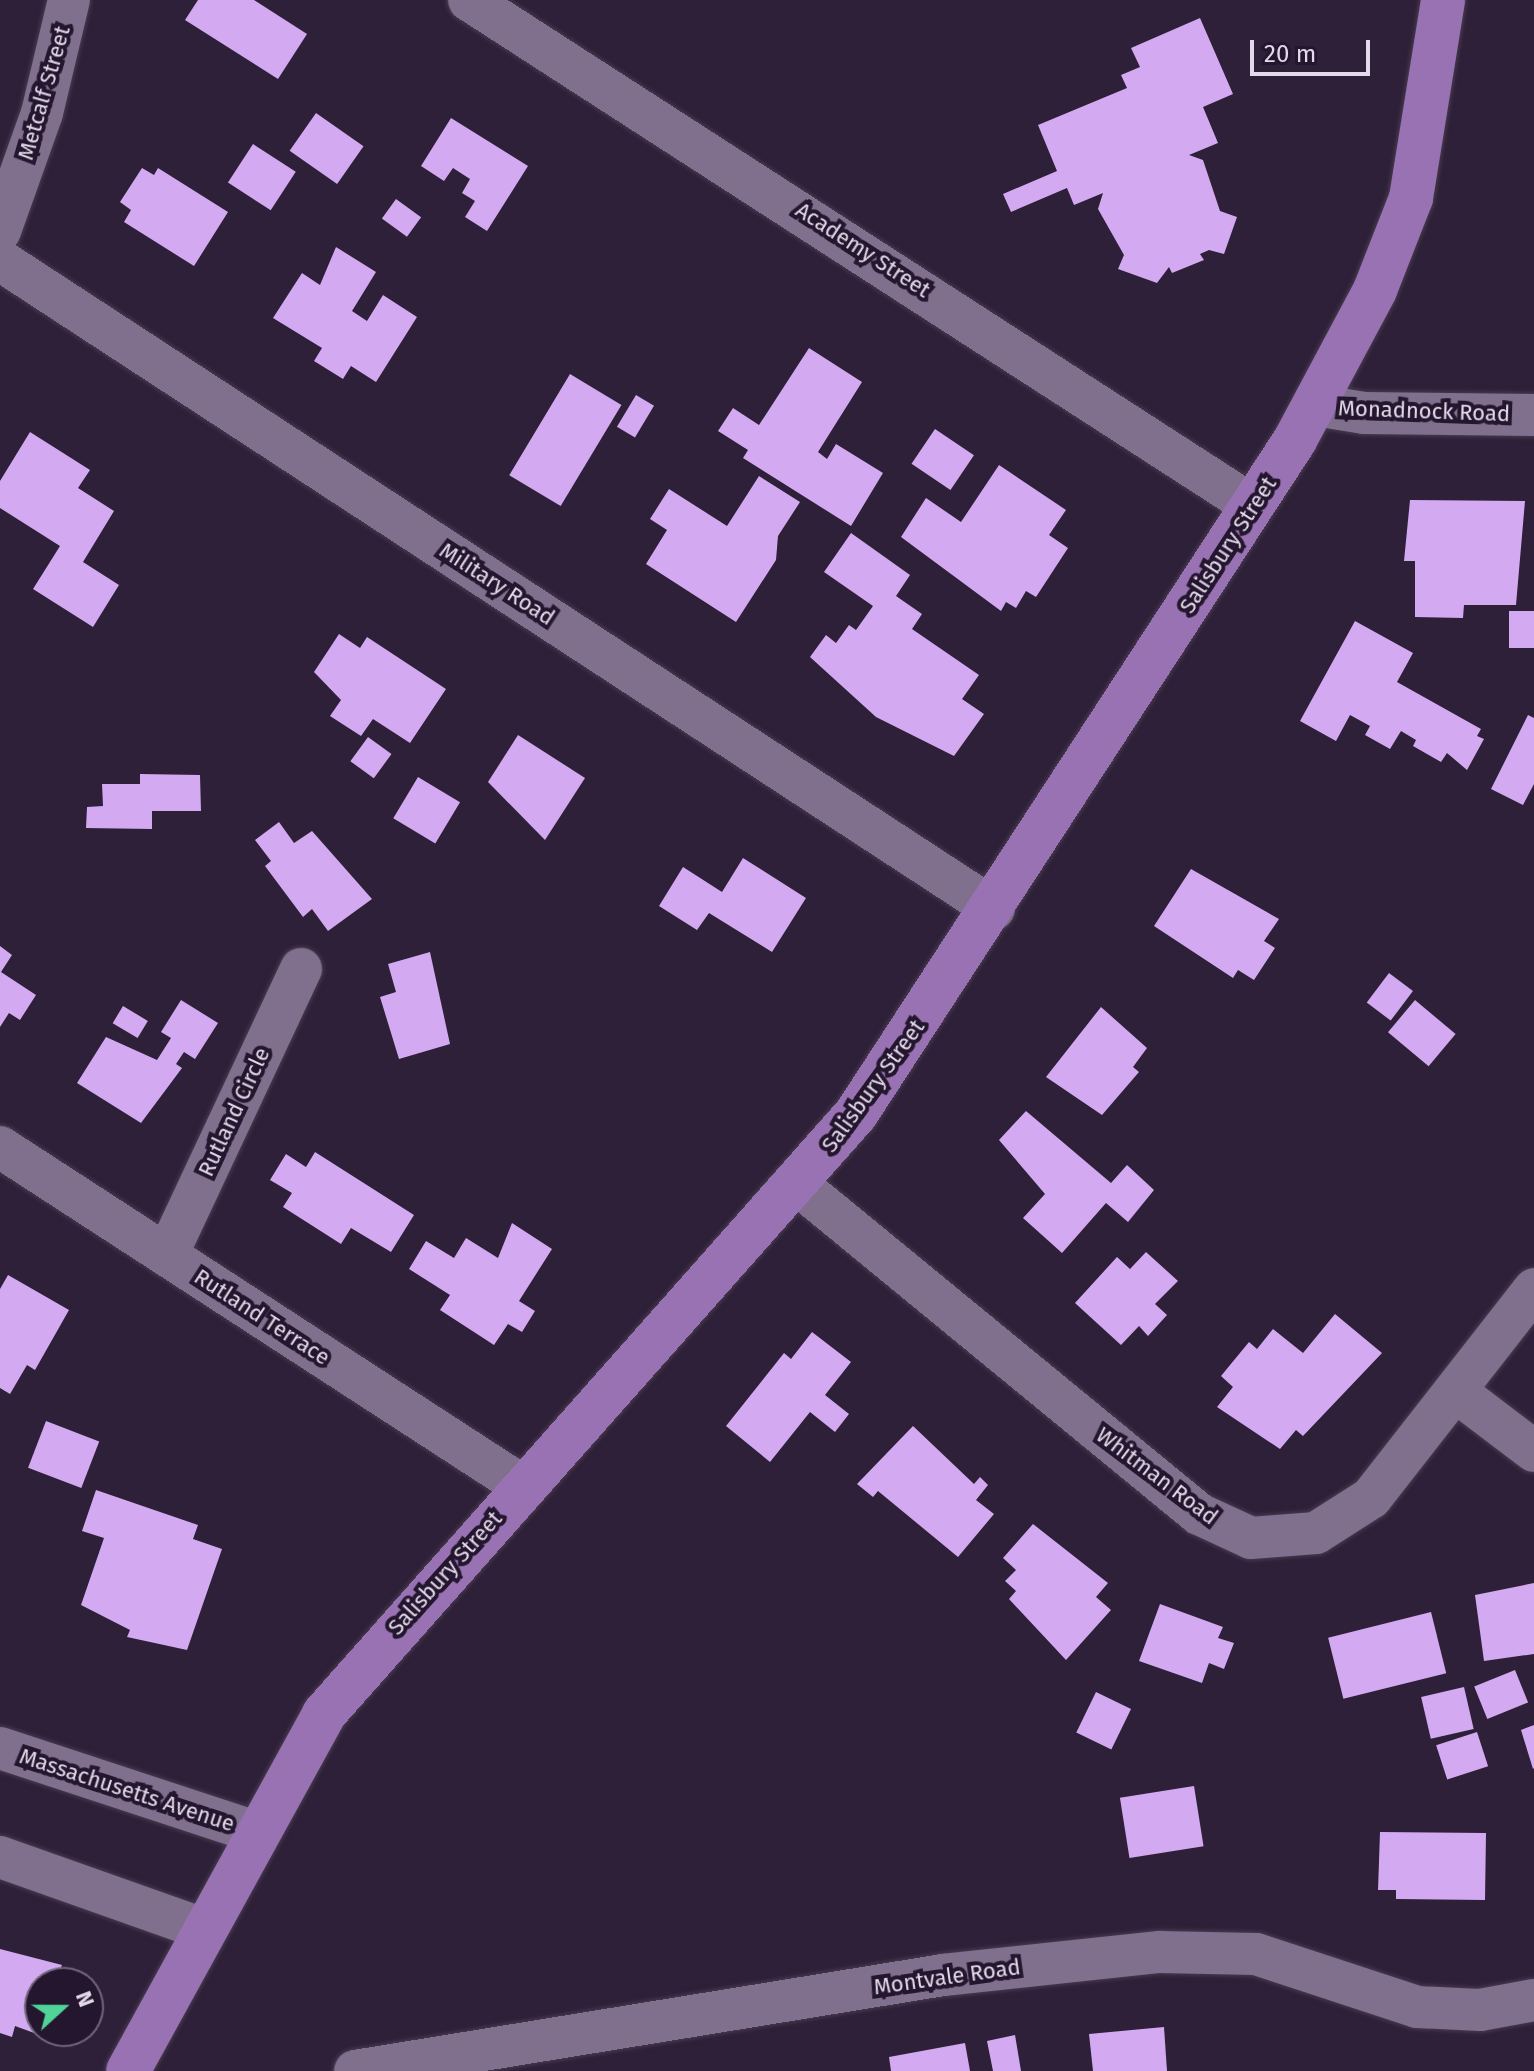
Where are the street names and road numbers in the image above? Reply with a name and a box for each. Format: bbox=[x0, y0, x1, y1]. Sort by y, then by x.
street label: Metcalf Street bbox=[12, 23, 76, 163]
street label: Academy Street bbox=[791, 197, 935, 303]
street label: Monadnock Road bbox=[1338, 395, 1510, 427]
street label: Salisbury Street bbox=[1174, 472, 1282, 618]
street label: Military Road bbox=[435, 537, 559, 631]
street label: Salisbury Street bbox=[816, 1015, 930, 1157]
street label: Rutland Circle bbox=[193, 1043, 275, 1181]
street label: Rutland Terrace bbox=[189, 1263, 335, 1371]
street label: Whitman Road bbox=[1091, 1422, 1223, 1530]
street label: Salisbury Street bbox=[383, 1506, 507, 1640]
street label: Massachusetts Avenue bbox=[16, 1743, 238, 1837]
street label: Montvale Road bbox=[872, 1954, 1022, 2000]

